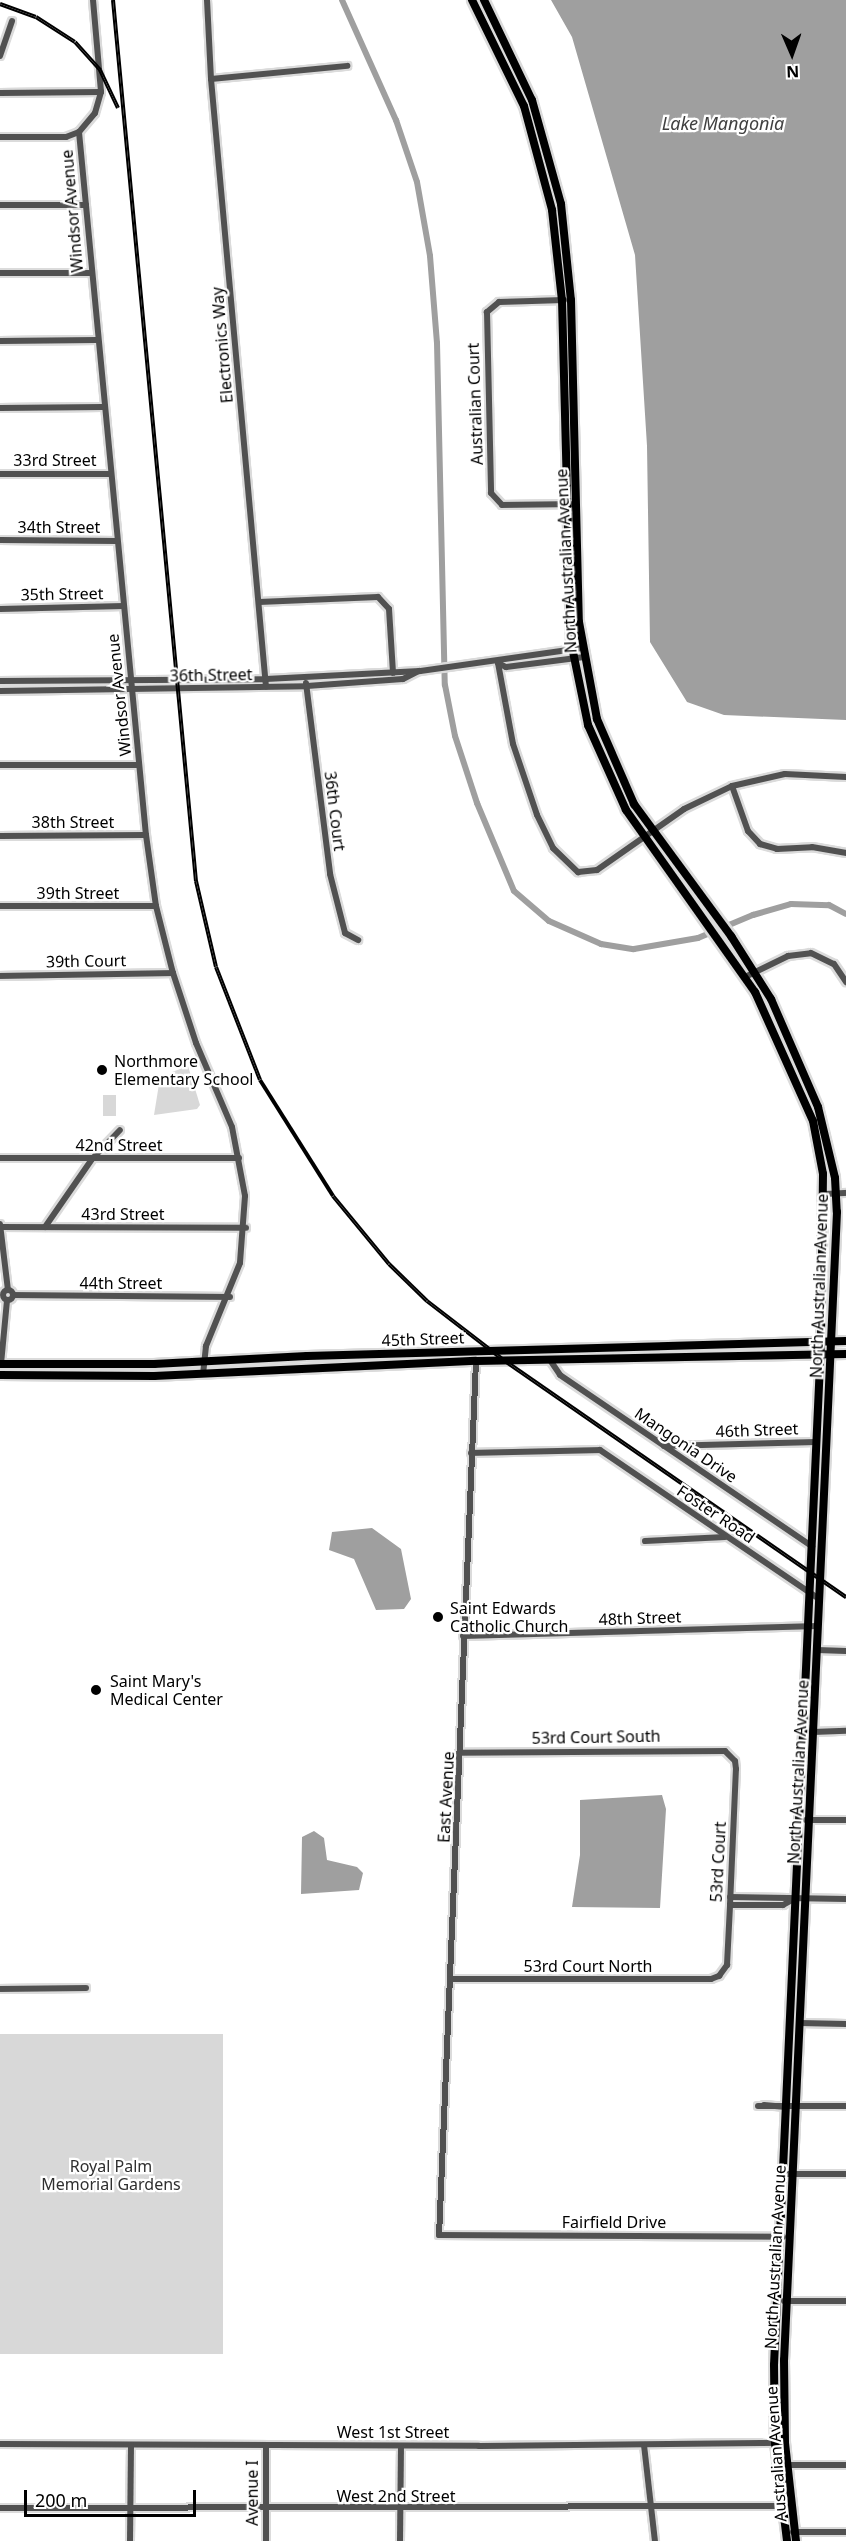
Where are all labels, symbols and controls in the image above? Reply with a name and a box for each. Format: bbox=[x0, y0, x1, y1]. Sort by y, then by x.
north arrow bbox=[762, 24, 822, 84]
text: N bbox=[786, 61, 800, 83]
water label: Lake Mangonia bbox=[662, 112, 784, 134]
street label: Windsor Avenue bbox=[57, 149, 87, 273]
street label: Electronics Way bbox=[207, 286, 237, 404]
street label: Australian Court bbox=[463, 343, 487, 465]
street label: 33rd Street bbox=[13, 450, 97, 470]
street label: North Australian Avenue bbox=[552, 468, 580, 654]
street label: 34th Street bbox=[18, 517, 100, 537]
street label: 35th Street bbox=[20, 584, 104, 604]
street label: Windsor Avenue bbox=[103, 633, 135, 757]
street label: 36th Street bbox=[169, 665, 253, 685]
street label: 36th Court bbox=[321, 770, 349, 852]
street label: 38th Street bbox=[32, 812, 114, 832]
street label: 39th Street bbox=[37, 883, 119, 903]
street label: 39th Court bbox=[46, 951, 126, 971]
place label: Northmore Elementary School bbox=[114, 1051, 253, 1089]
marker: Northmore Elementary School bbox=[95, 1063, 109, 1077]
street label: 42nd Street bbox=[76, 1135, 162, 1155]
street label: North Australian Avenue bbox=[806, 1193, 832, 1379]
street label: 43rd Street bbox=[81, 1204, 165, 1224]
street label: 44th Street bbox=[80, 1273, 162, 1293]
street label: 45th Street bbox=[381, 1328, 465, 1350]
street label: Mangonia Drive bbox=[631, 1404, 741, 1486]
street label: 46th Street bbox=[715, 1419, 799, 1441]
street label: Foster Road bbox=[673, 1481, 759, 1547]
place label: Saint Edwards Catholic Church bbox=[450, 1598, 568, 1636]
street label: 48th Street bbox=[598, 1607, 682, 1629]
marker: Saint Edwards Catholic Church bbox=[431, 1610, 445, 1624]
place label: Saint Mary's Medical Center bbox=[110, 1671, 223, 1709]
street label: North Australian Avenue bbox=[784, 1679, 812, 1865]
marker: Saint Mary's Medical Center bbox=[87, 1681, 105, 1699]
street label: 53rd Court South bbox=[531, 1726, 661, 1748]
street label: East Avenue bbox=[434, 1751, 458, 1843]
street label: 53rd Court bbox=[706, 1821, 730, 1903]
street label: 53rd Court North bbox=[524, 1956, 652, 1976]
park label: Royal Palm Memorial Gardens bbox=[41, 2156, 181, 2194]
street label: North Australian Avenue bbox=[761, 2164, 789, 2350]
street label: Fairfield Drive bbox=[562, 2212, 666, 2232]
street label: Australian Avenue bbox=[762, 2385, 790, 2523]
street label: West 1st Street bbox=[337, 2422, 449, 2442]
street label: Avenue I bbox=[242, 2460, 262, 2526]
scale bar bbox=[27, 2478, 200, 2516]
street label: West 2nd Street bbox=[337, 2486, 455, 2506]
text: 200 m bbox=[35, 2488, 87, 2512]

